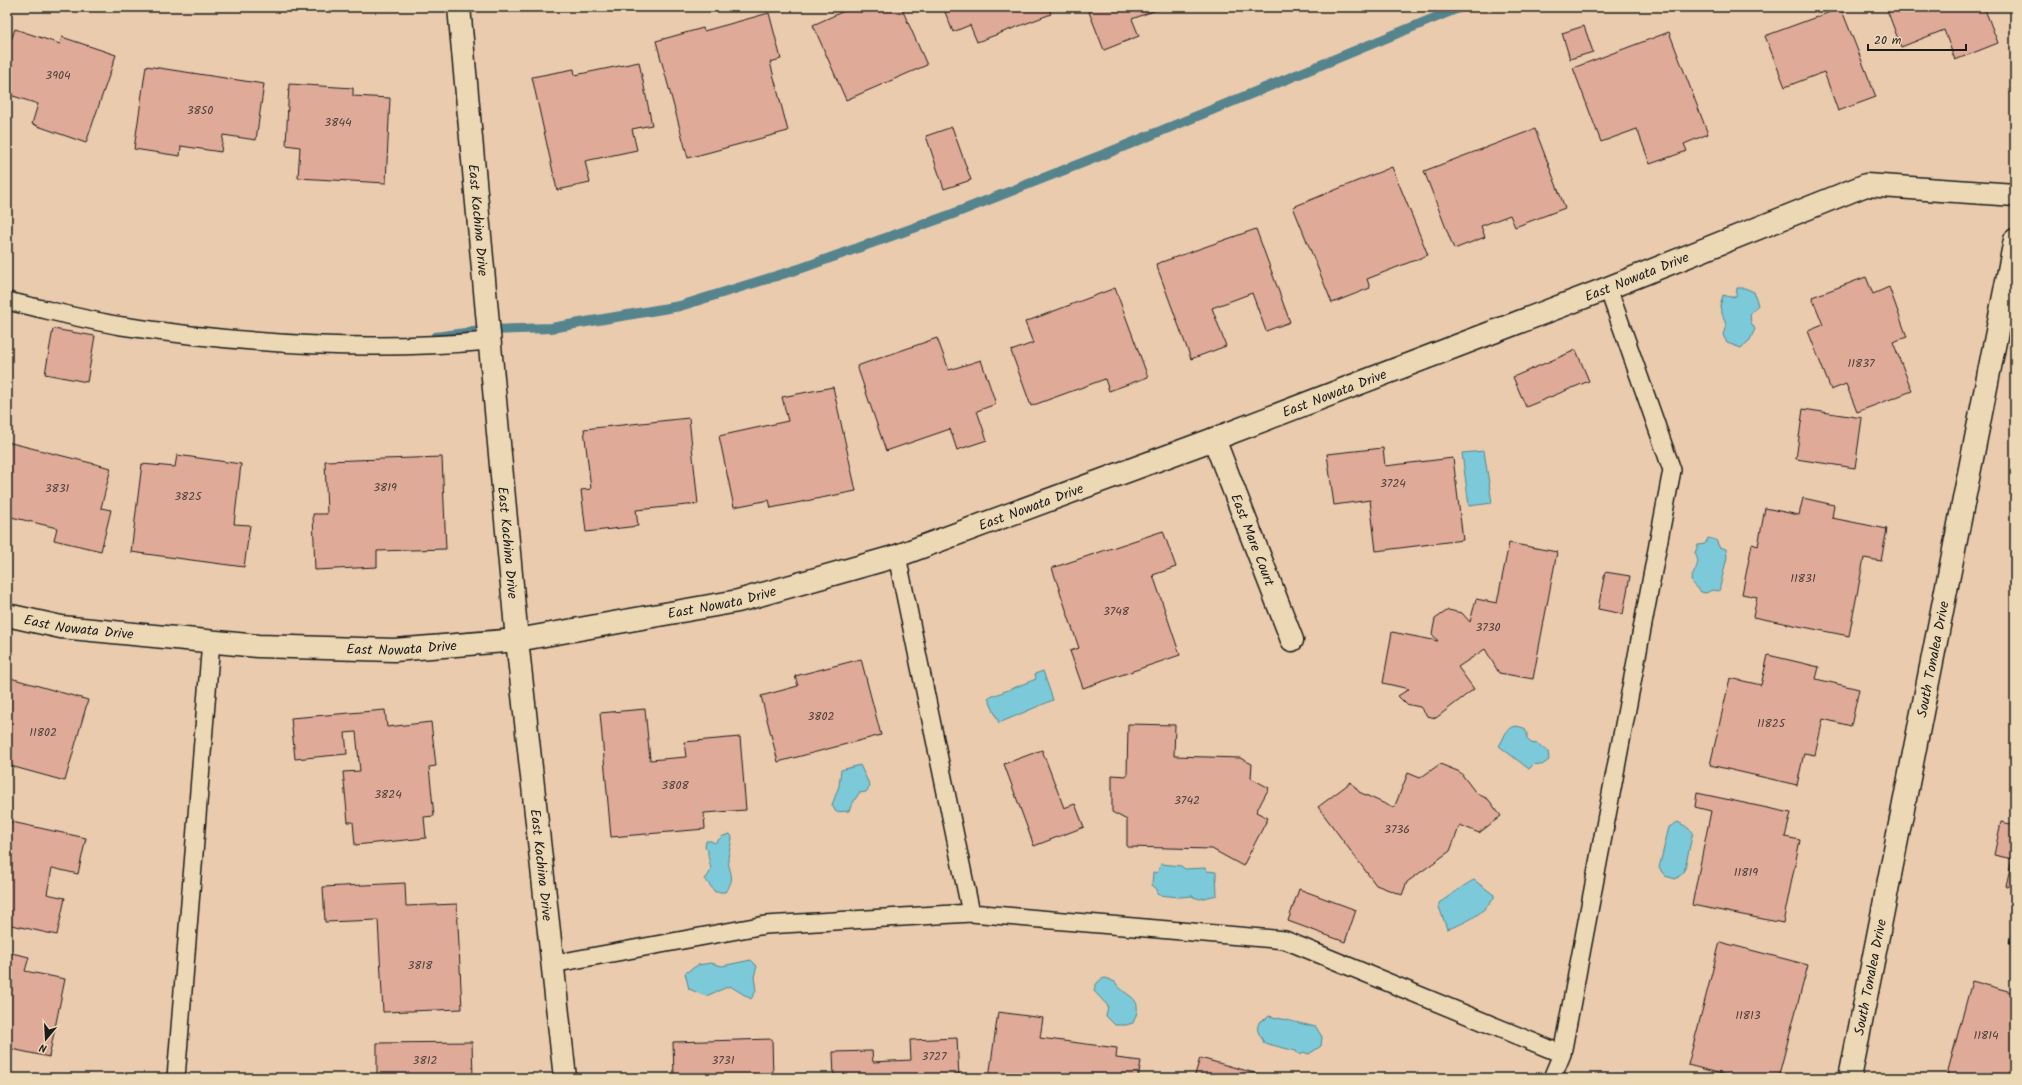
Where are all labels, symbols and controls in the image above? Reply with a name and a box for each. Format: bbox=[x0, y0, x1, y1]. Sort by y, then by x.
scale bar bbox=[1868, 26, 1966, 52]
text: 20 m bbox=[1874, 31, 1902, 50]
house number: 3904 bbox=[45, 66, 71, 85]
house number: 3850 bbox=[187, 101, 213, 120]
house number: 3844 bbox=[324, 113, 352, 132]
street label: East Kachina Drive bbox=[461, 163, 494, 278]
street label: East Nowata Drive bbox=[1582, 247, 1693, 308]
house number: 11837 bbox=[1847, 354, 1875, 373]
street label: East Nowata Drive bbox=[1279, 364, 1391, 424]
house number: 3724 bbox=[1380, 474, 1406, 493]
house number: 3819 bbox=[373, 478, 397, 497]
street label: East Nowata Drive bbox=[976, 478, 1087, 537]
house number: 3831 bbox=[45, 479, 70, 498]
street label: East Kachina Drive bbox=[491, 486, 523, 601]
house number: 3825 bbox=[174, 487, 203, 506]
street label: East Mare Court bbox=[1224, 491, 1280, 590]
house number: 11831 bbox=[1790, 569, 1816, 588]
street label: East Nowata Drive bbox=[666, 581, 780, 625]
street label: South Tonalea Drive bbox=[1911, 598, 1956, 719]
house number: 3748 bbox=[1103, 602, 1130, 621]
street label: East Nowata Drive bbox=[22, 609, 135, 646]
house number: 3730 bbox=[1475, 618, 1501, 637]
street label: East Nowata Drive bbox=[346, 635, 458, 662]
house number: 3802 bbox=[807, 707, 835, 726]
house number: 11825 bbox=[1757, 714, 1787, 733]
house number: 11802 bbox=[29, 723, 57, 742]
house number: 3808 bbox=[661, 776, 689, 795]
house number: 3824 bbox=[374, 785, 402, 804]
house number: 3742 bbox=[1174, 791, 1200, 810]
street label: East Kachina Drive bbox=[524, 808, 558, 923]
house number: 3736 bbox=[1384, 820, 1410, 839]
house number: 11819 bbox=[1734, 863, 1758, 882]
street label: South Tonalea Drive bbox=[1849, 916, 1893, 1037]
house number: 3818 bbox=[407, 956, 433, 975]
house number: 11813 bbox=[1735, 1006, 1761, 1025]
north arrow bbox=[26, 1019, 66, 1059]
house number: 11814 bbox=[1973, 1026, 1999, 1045]
text: N bbox=[37, 1038, 49, 1057]
house number: 3727 bbox=[922, 1047, 947, 1066]
house number: 3812 bbox=[413, 1051, 437, 1070]
house number: 3731 bbox=[711, 1051, 735, 1070]

